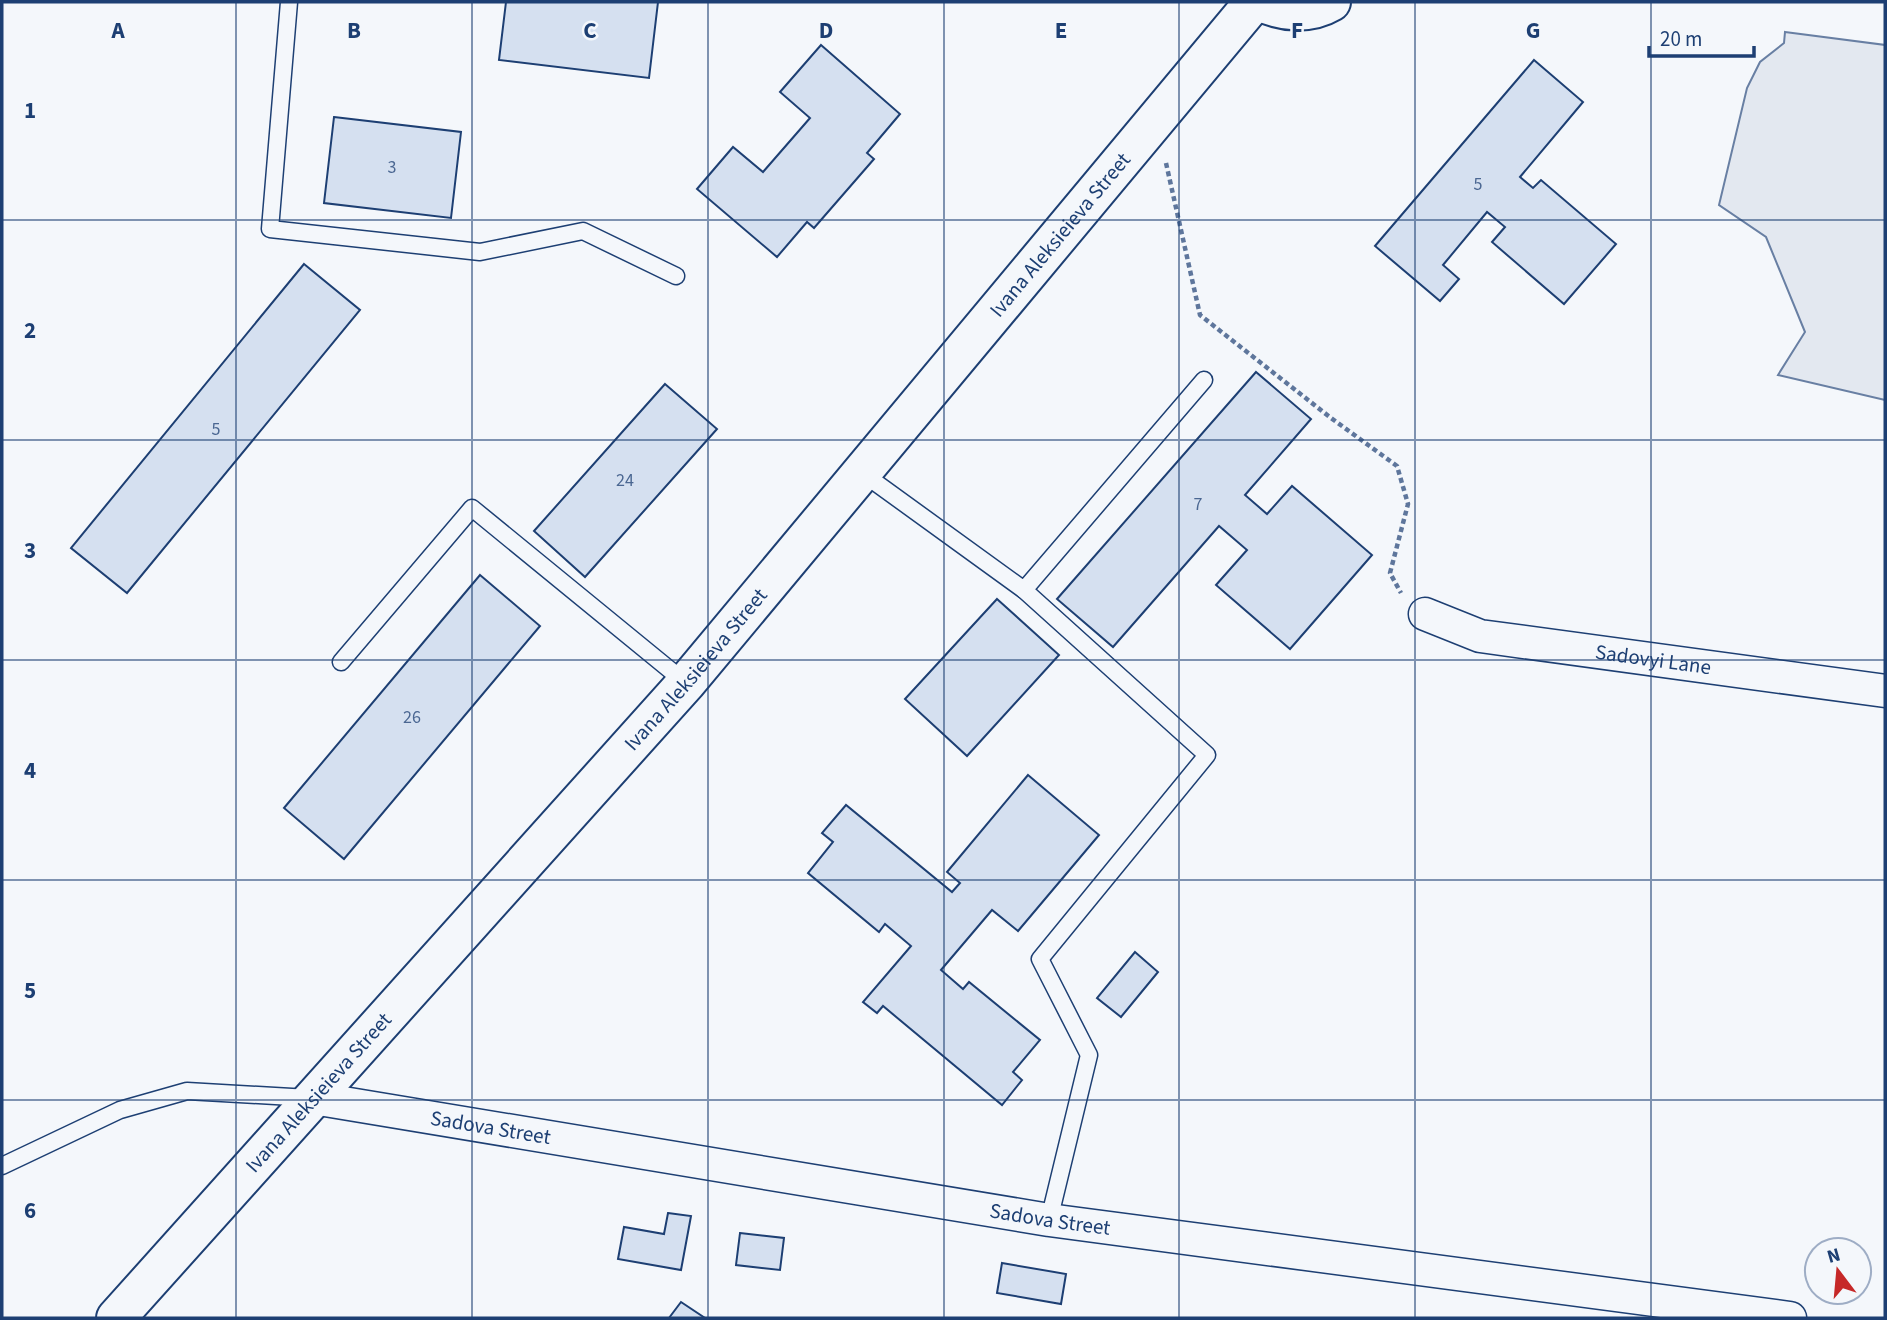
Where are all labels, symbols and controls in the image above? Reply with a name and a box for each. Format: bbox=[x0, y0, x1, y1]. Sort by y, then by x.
text: A bbox=[110, 14, 125, 47]
text: B bbox=[347, 14, 361, 47]
text: C bbox=[583, 14, 597, 47]
text: D bbox=[819, 14, 833, 47]
text: E bbox=[1055, 14, 1067, 47]
text: F bbox=[1291, 14, 1303, 47]
text: G bbox=[1526, 14, 1540, 47]
scale bar bbox=[1649, 14, 1754, 58]
text: 20 m bbox=[1660, 24, 1702, 54]
text: 1 bbox=[24, 94, 36, 127]
street label: Ivana Aleksieieva Street bbox=[982, 146, 1137, 324]
house number: 3 bbox=[388, 155, 397, 180]
house number: 5 bbox=[1474, 172, 1483, 197]
text: 2 bbox=[24, 314, 36, 347]
house number: 5 bbox=[212, 417, 221, 442]
house number: 24 bbox=[616, 468, 634, 493]
house number: 7 bbox=[1194, 492, 1203, 517]
text: 3 bbox=[24, 534, 36, 567]
street label: Ivana Aleksieieva Street bbox=[617, 581, 774, 757]
street label: Sadovyi Lane bbox=[1593, 637, 1713, 682]
house number: 26 bbox=[403, 705, 421, 730]
text: 4 bbox=[24, 754, 36, 787]
text: 5 bbox=[24, 974, 36, 1007]
street label: Ivana Aleksieieva Street bbox=[238, 1006, 398, 1179]
street label: Sadova Street bbox=[428, 1103, 553, 1152]
text: 6 bbox=[24, 1194, 36, 1227]
street label: Sadova Street bbox=[987, 1195, 1112, 1243]
north arrow bbox=[1803, 1236, 1873, 1306]
text: N bbox=[1824, 1241, 1844, 1271]

